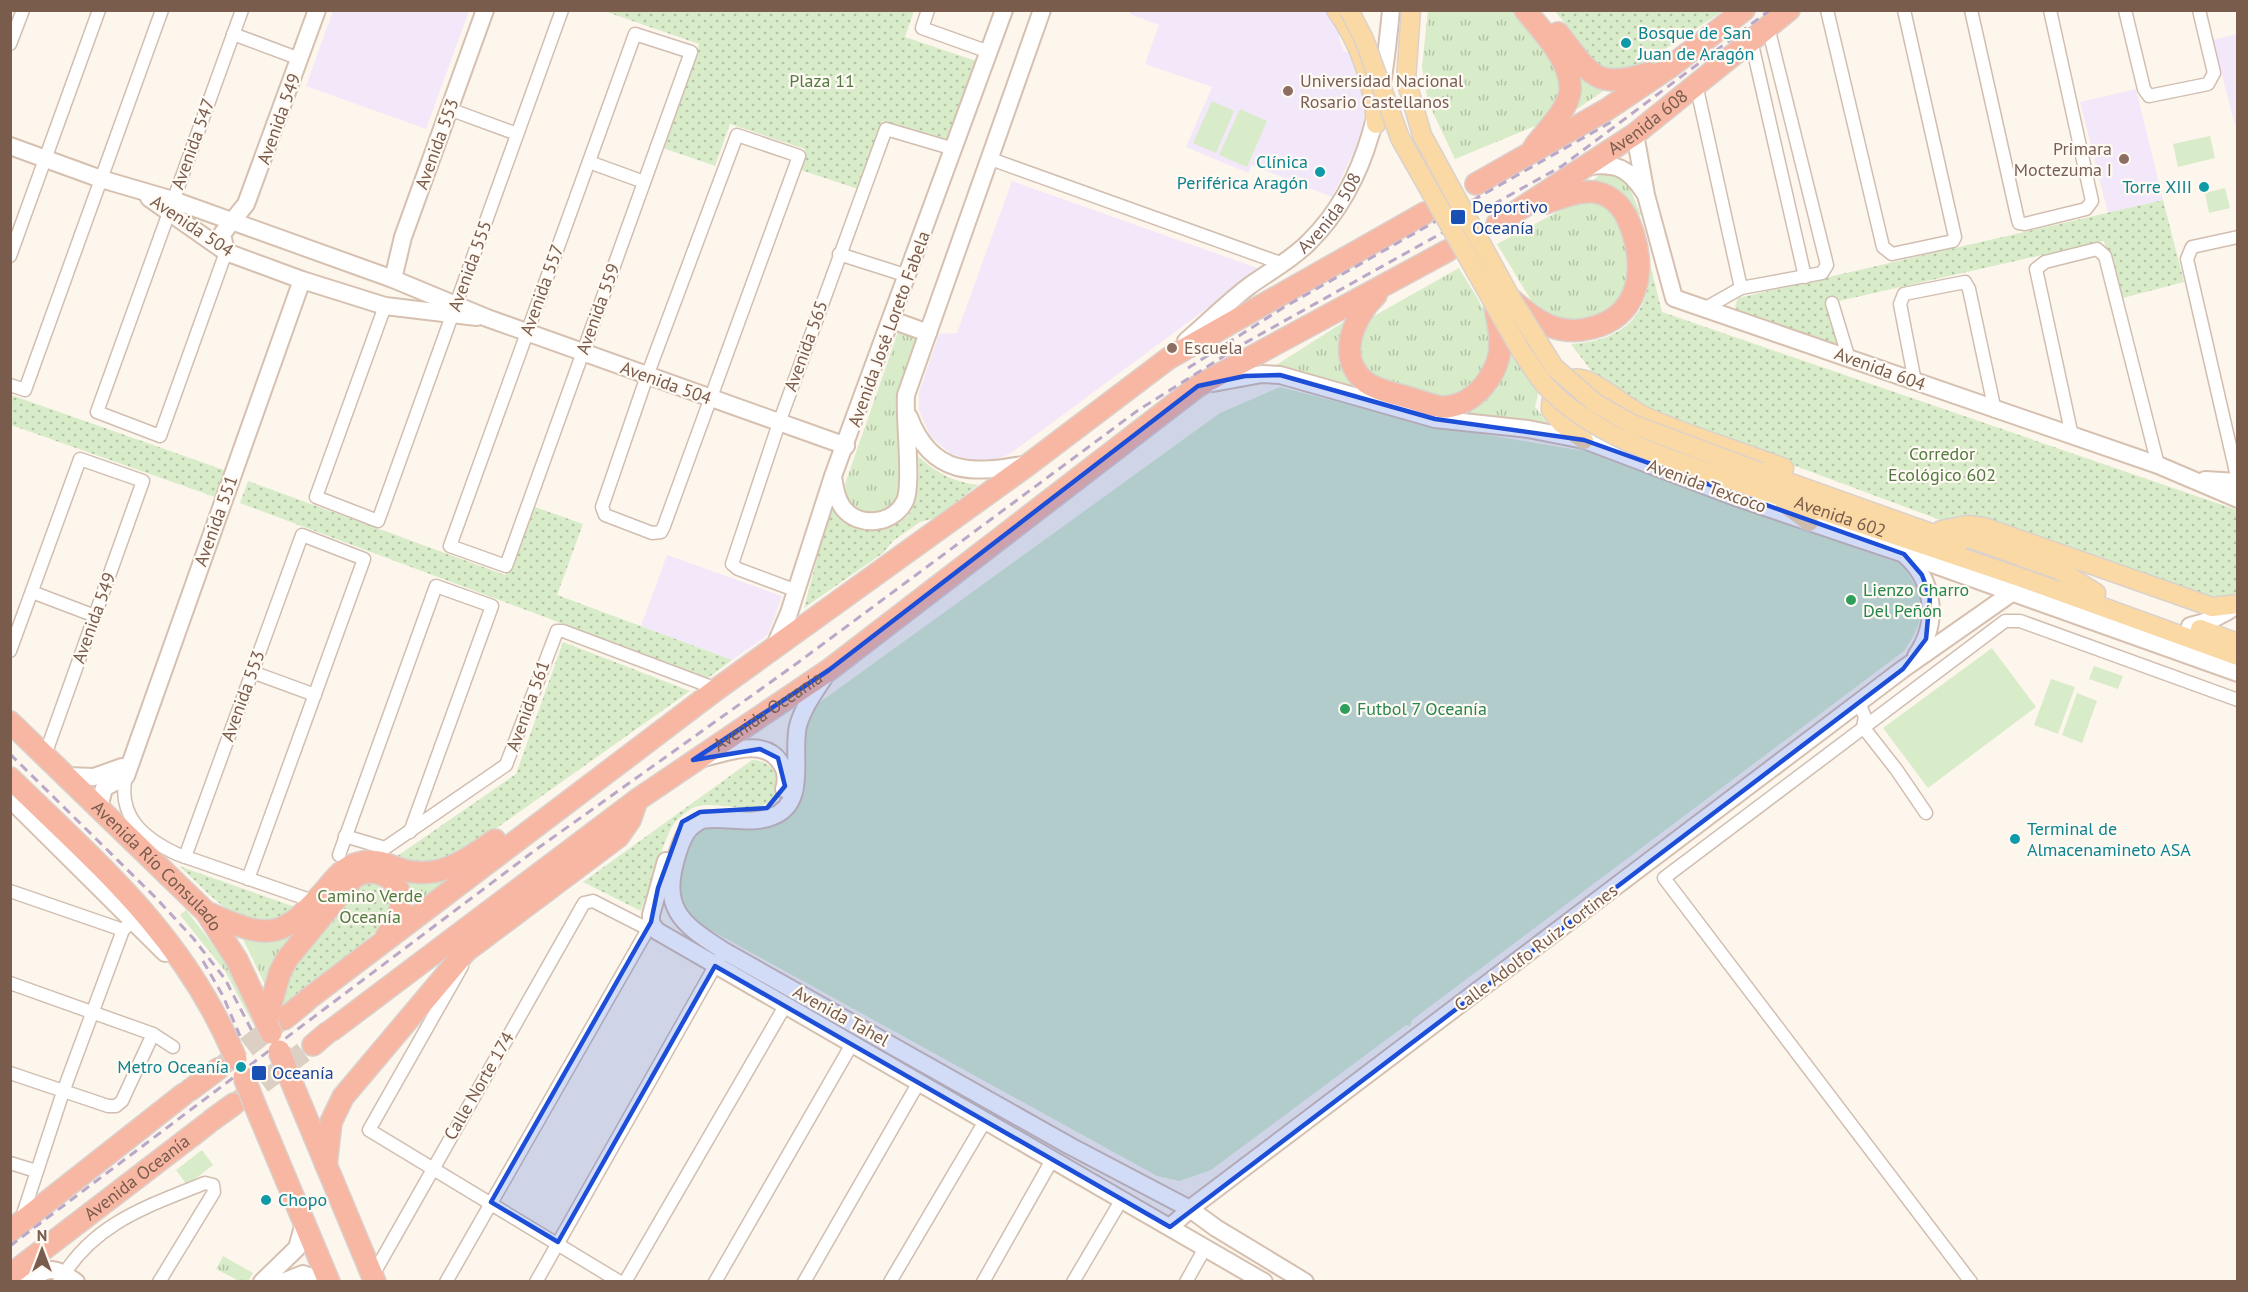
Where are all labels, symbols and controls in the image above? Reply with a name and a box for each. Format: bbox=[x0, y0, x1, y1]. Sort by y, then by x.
place label: Bosque de San Juan de Aragón bbox=[1637, 21, 1754, 65]
marker: Bosque de San Juan de Aragón bbox=[1619, 36, 1633, 50]
park label: Plaza 11 bbox=[789, 69, 855, 92]
place label: Universidad Nacional Rosario Castellanos bbox=[1300, 69, 1464, 113]
street label: Avenida 549 bbox=[251, 70, 306, 167]
marker: Universidad Nacional Rosario Castellanos bbox=[1281, 84, 1295, 98]
street label: Avenida 608 bbox=[1603, 84, 1692, 160]
street label: Avenida 547 bbox=[165, 95, 220, 192]
street label: Avenida 553 bbox=[409, 95, 464, 192]
place label: Primara Moctezuma I bbox=[2014, 137, 2112, 181]
place label: Clínica Periférica Aragón bbox=[1177, 150, 1308, 194]
marker: Primara Moctezuma I bbox=[2117, 152, 2131, 166]
marker: Clínica Periférica Aragón bbox=[1313, 165, 1327, 179]
street label: Avenida 508 bbox=[1292, 169, 1366, 258]
place label: Torre XIII bbox=[2122, 175, 2192, 198]
marker: Torre XIII bbox=[2197, 180, 2211, 194]
street label: Avenida 504 bbox=[146, 189, 238, 262]
place label: Deportivo Oceanía bbox=[1472, 195, 1548, 239]
marker: Deportivo Oceanía bbox=[1449, 208, 1467, 226]
street label: Avenida 555 bbox=[442, 217, 497, 314]
street label: Avenida José Loreto Fabela bbox=[842, 228, 935, 430]
street label: Avenida 557 bbox=[514, 241, 569, 338]
street label: Avenida 559 bbox=[570, 260, 625, 357]
street label: Avenida 565 bbox=[778, 297, 833, 394]
place label: Escuela bbox=[1184, 336, 1242, 359]
marker: Escuela bbox=[1165, 341, 1179, 355]
street label: Avenida 604 bbox=[1832, 341, 1929, 396]
street label: Avenida 504 bbox=[618, 355, 715, 410]
park label: Corredor Ecológico 602 bbox=[1888, 442, 1996, 486]
street label: Avenida Texcoco bbox=[1644, 453, 1770, 518]
street label: Avenida 551 bbox=[188, 472, 243, 569]
street label: Avenida 602 bbox=[1792, 490, 1889, 542]
street label: Avenida 549 bbox=[66, 569, 121, 666]
place label: Lienzo Charro Del Peñón bbox=[1863, 578, 1969, 622]
marker: Lienzo Charro Del Peñón bbox=[1844, 593, 1858, 607]
street label: Avenida 553 bbox=[215, 647, 270, 744]
street label: Avenida 561 bbox=[500, 657, 555, 754]
street label: Avenida Oceanía bbox=[708, 666, 827, 756]
place label: Futbol 7 Oceanía bbox=[1357, 697, 1487, 720]
marker: Futbol 7 Oceanía bbox=[1338, 702, 1352, 716]
street label: Avenida Río Consulado bbox=[87, 796, 227, 935]
place label: Terminal de Almacenamineto ASA bbox=[2027, 817, 2191, 861]
marker: Terminal de Almacenamineto ASA bbox=[2008, 832, 2022, 846]
street label: Calle Adolfo Ruiz Cortines bbox=[1449, 879, 1622, 1017]
park label: Camino Verde Oceanía bbox=[317, 884, 423, 928]
street label: Avenida Tahel bbox=[789, 980, 894, 1052]
street label: Calle Norte 174 bbox=[438, 1027, 519, 1144]
place label: Metro Oceanía bbox=[117, 1055, 229, 1078]
marker: Metro Oceanía bbox=[234, 1060, 248, 1074]
place label: Oceanía bbox=[272, 1061, 334, 1084]
marker: Oceanía bbox=[250, 1064, 268, 1082]
street label: Avenida Oceanía bbox=[79, 1129, 194, 1225]
place label: Chopo bbox=[278, 1188, 327, 1211]
marker: Chopo bbox=[259, 1193, 273, 1207]
north arrow bbox=[12, 1220, 72, 1280]
text: N bbox=[37, 1225, 47, 1245]

